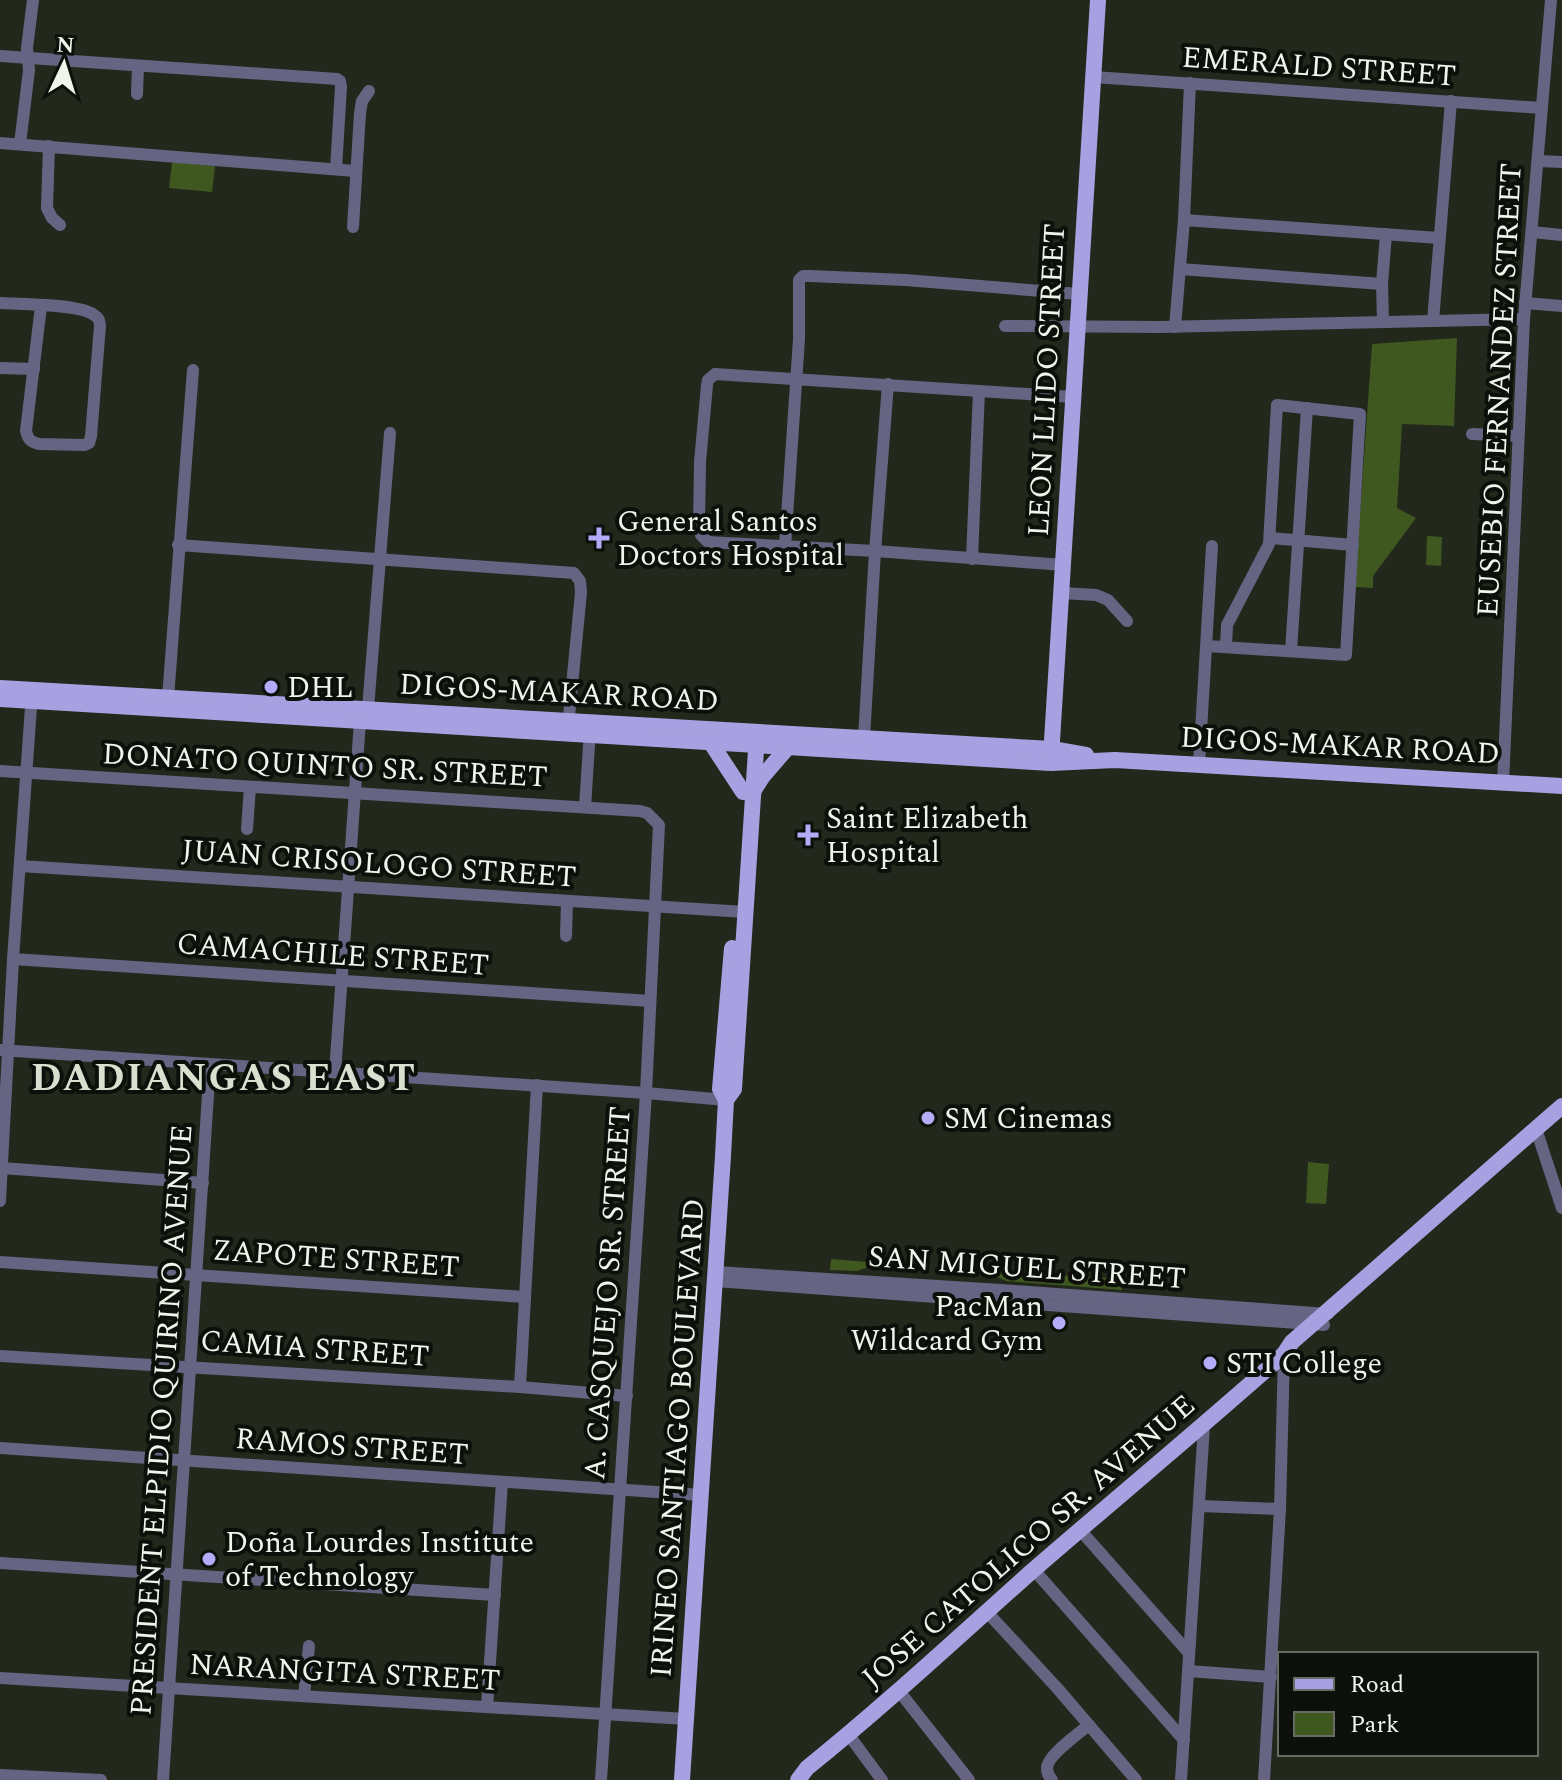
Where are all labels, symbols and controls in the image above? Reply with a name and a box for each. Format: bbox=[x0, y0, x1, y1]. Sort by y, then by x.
north arrow bbox=[24, 24, 104, 104]
text: N bbox=[55, 28, 75, 63]
street label: EMERALD STREET bbox=[1180, 34, 1458, 100]
street label: EUSEBIO FERNANDEZ STREET bbox=[1465, 162, 1535, 618]
street label: LEON LLIDO STREET bbox=[1016, 222, 1078, 538]
place label: General Santos Doctors Hospital bbox=[617, 499, 844, 579]
marker: General Santos Doctors Hospital bbox=[588, 527, 610, 549]
street label: DIGOS-MAKAR ROAD bbox=[398, 662, 720, 724]
place label: DHL bbox=[287, 665, 354, 711]
marker: DHL bbox=[262, 678, 280, 696]
street label: DIGOS-MAKAR ROAD bbox=[1179, 715, 1501, 777]
street label: DONATO QUINTO SR. STREET bbox=[101, 731, 549, 801]
place label: Saint Elizabeth Hospital bbox=[826, 796, 1028, 876]
marker: Saint Elizabeth Hospital bbox=[797, 824, 819, 846]
street label: JUAN CRISOLOGO STREET bbox=[180, 827, 578, 901]
street label: CAMACHILE STREET bbox=[175, 921, 491, 989]
district label: DADIANGAS EAST bbox=[31, 1050, 417, 1108]
place label: SM Cinemas bbox=[944, 1096, 1113, 1142]
street label: A. CASQUEJO SR. STREET bbox=[572, 1105, 644, 1481]
marker: SM Cinemas bbox=[919, 1109, 937, 1127]
street label: PRESIDENT ELPIDIO QUIRINO AVENUE bbox=[118, 1123, 206, 1717]
street label: IRINEO SANTIAGO BOULEVARD bbox=[638, 1197, 718, 1679]
street label: ZAPOTE STREET bbox=[211, 1227, 461, 1291]
street label: SAN MIGUEL STREET bbox=[867, 1234, 1187, 1302]
place label: PacMan Wildcard Gym bbox=[850, 1284, 1043, 1364]
marker: PacMan Wildcard Gym bbox=[1050, 1314, 1068, 1332]
street label: CAMIA STREET bbox=[199, 1318, 431, 1380]
place label: STI College bbox=[1226, 1341, 1382, 1387]
marker: STI College bbox=[1201, 1354, 1219, 1372]
street label: JOSE CATOLICO SR. AVENUE bbox=[851, 1383, 1206, 1700]
street label: RAMOS STREET bbox=[234, 1416, 470, 1478]
place label: Doña Lourdes Institute of Technology bbox=[225, 1520, 534, 1600]
marker: Doña Lourdes Institute of Technology bbox=[200, 1550, 218, 1568]
street label: NARANGITA STREET bbox=[188, 1642, 502, 1704]
legend bbox=[1278, 1652, 1538, 1756]
text: Road bbox=[1350, 1667, 1404, 1703]
text: Park bbox=[1350, 1707, 1400, 1743]

